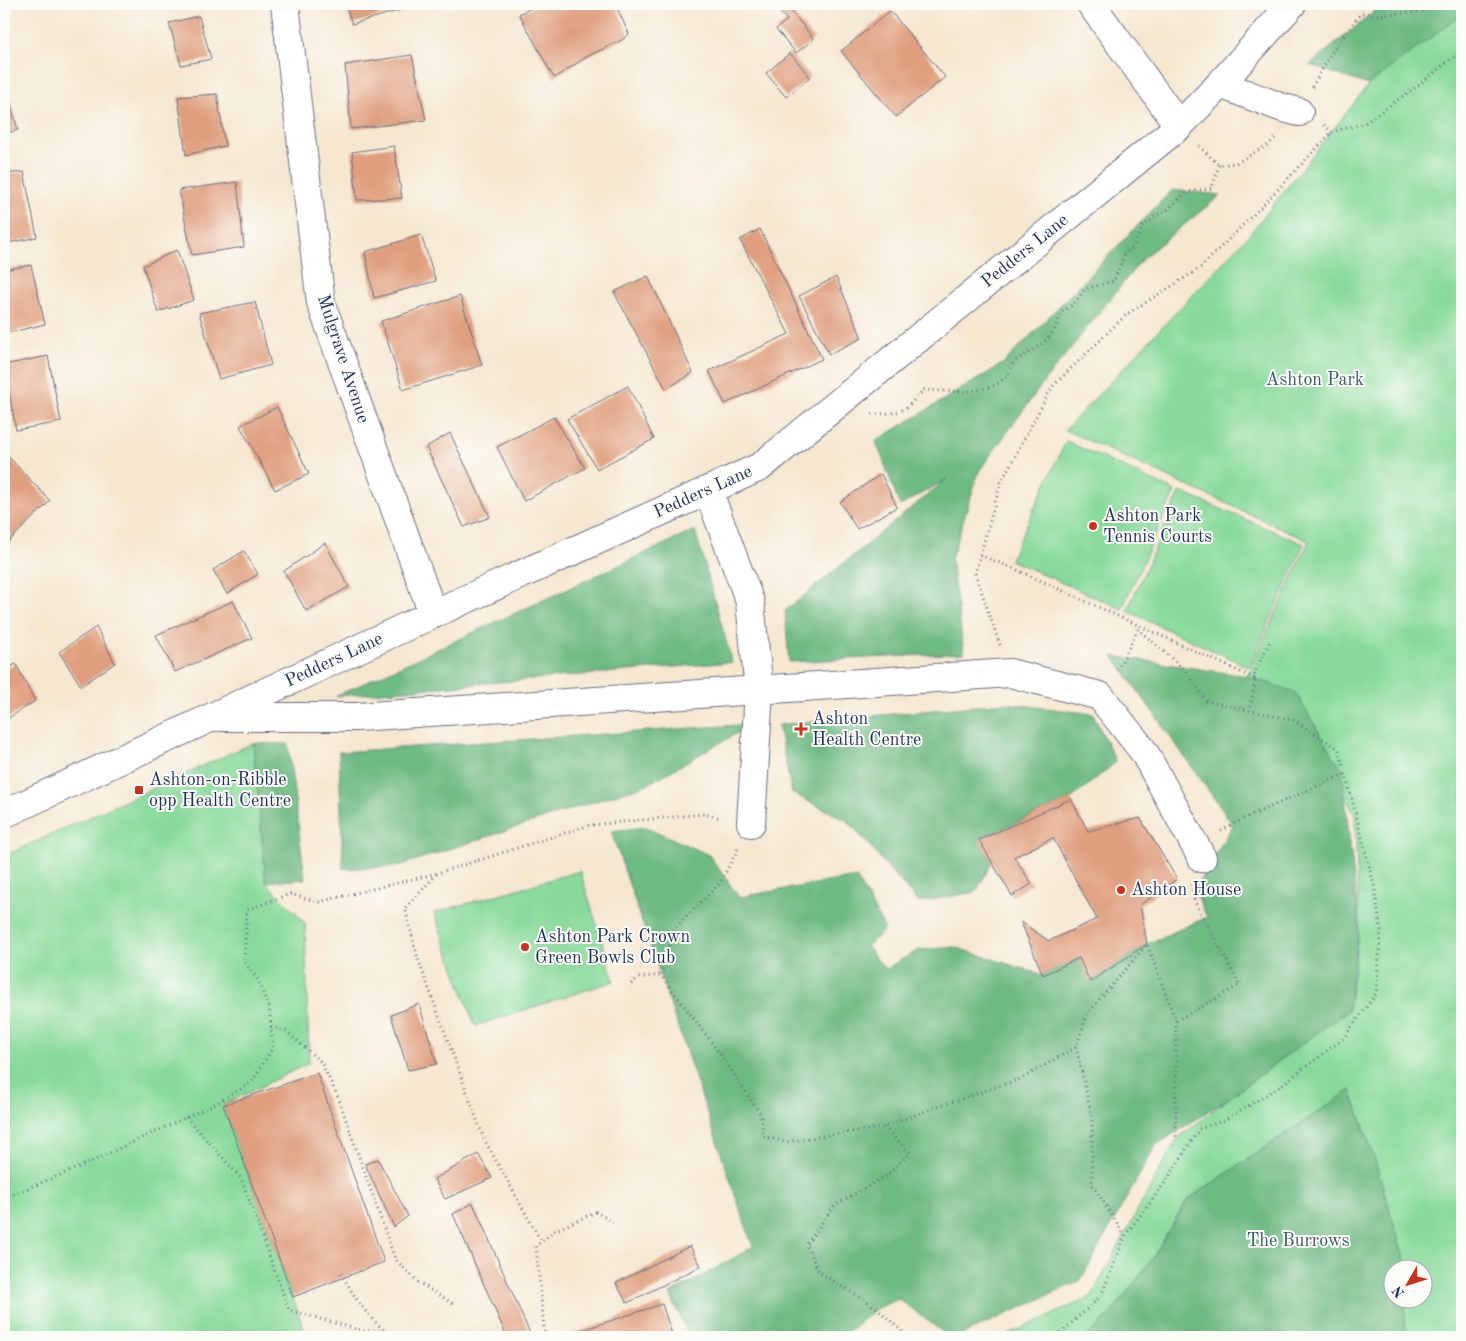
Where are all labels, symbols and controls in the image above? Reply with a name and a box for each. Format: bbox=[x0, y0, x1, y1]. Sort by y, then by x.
street label: Pedders Lane bbox=[978, 211, 1072, 291]
street label: Mulgrave Avenue bbox=[314, 292, 372, 426]
park label: Ashton Park bbox=[1266, 371, 1364, 389]
street label: Pedders Lane bbox=[651, 462, 755, 522]
place label: Ashton Park Tennis Courts bbox=[1103, 507, 1212, 546]
marker: Ashton Park Tennis Courts bbox=[1087, 520, 1099, 532]
street label: Pedders Lane bbox=[282, 629, 386, 691]
place label: Ashton Health Centre bbox=[812, 710, 921, 749]
marker: Ashton Health Centre bbox=[794, 722, 808, 736]
place label: Ashton-on-Ribble opp Health Centre bbox=[149, 771, 291, 810]
marker: Ashton-on-Ribble opp Health Centre bbox=[133, 784, 145, 796]
place label: Ashton House bbox=[1131, 881, 1241, 899]
marker: Ashton House bbox=[1115, 884, 1127, 896]
place label: Ashton Park Crown Green Bowls Club bbox=[535, 928, 691, 967]
marker: Ashton Park Crown Green Bowls Club bbox=[519, 941, 531, 953]
park label: The Burrows bbox=[1246, 1232, 1350, 1250]
north arrow bbox=[1384, 1258, 1434, 1308]
text: N bbox=[1390, 1283, 1407, 1300]

